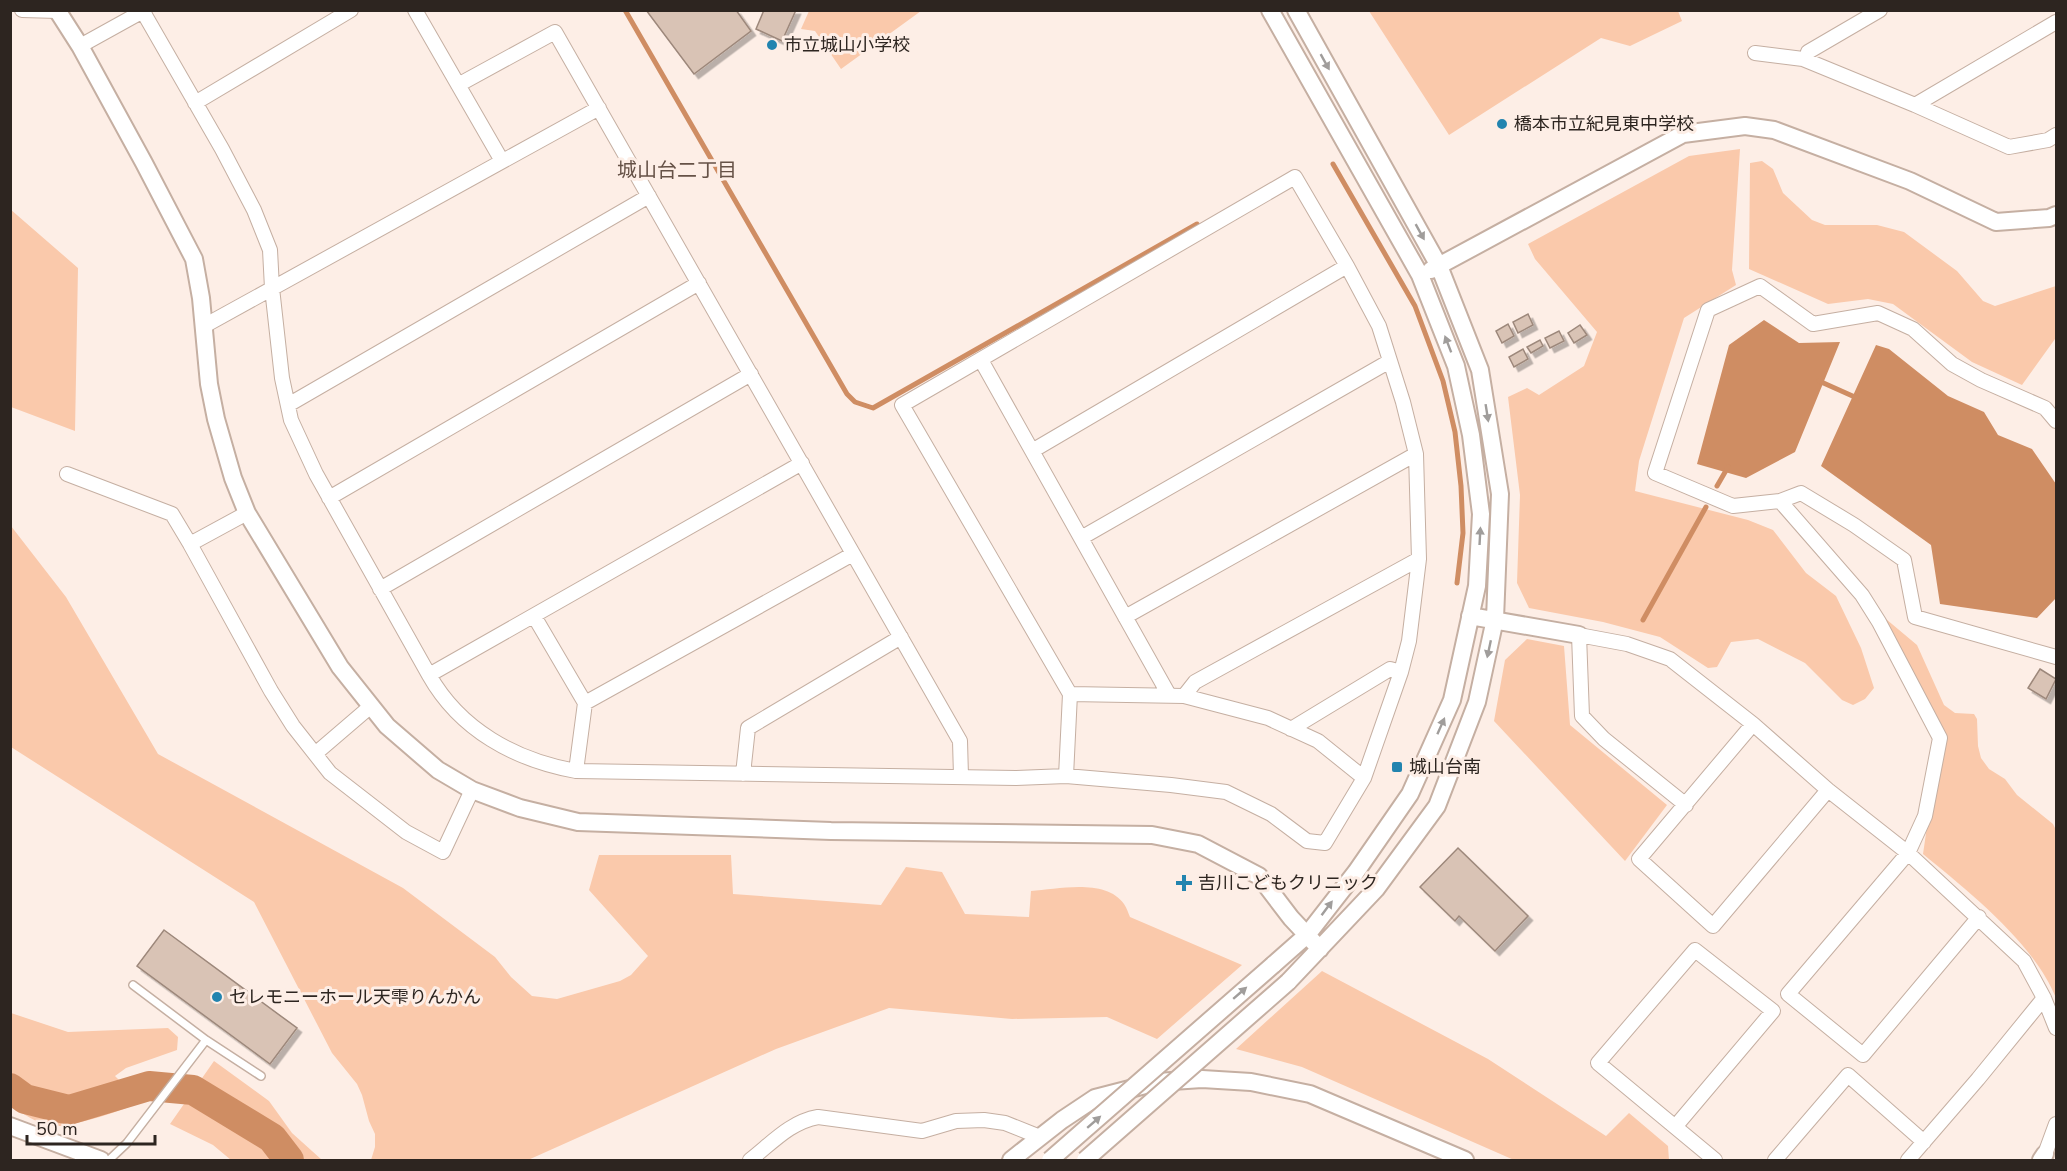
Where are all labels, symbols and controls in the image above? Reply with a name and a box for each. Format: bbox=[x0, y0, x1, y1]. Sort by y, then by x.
place label: 市立城山小学校 bbox=[784, 33, 910, 57]
marker: 市立城山小学校 bbox=[765, 38, 779, 52]
one-way arrow bbox=[1320, 53, 1330, 70]
place label: 橋本市立紀見東中学校 bbox=[1514, 112, 1694, 136]
marker: 橋本市立紀見東中学校 bbox=[1495, 117, 1509, 131]
district label: 城山台二丁目 bbox=[617, 157, 737, 184]
one-way arrow bbox=[1415, 223, 1425, 240]
one-way arrow bbox=[1442, 335, 1452, 353]
one-way arrow bbox=[1483, 404, 1492, 423]
one-way arrow bbox=[1475, 526, 1484, 545]
one-way arrow bbox=[1483, 639, 1493, 658]
one-way arrow bbox=[1436, 716, 1446, 734]
place label: 城山台南 bbox=[1409, 755, 1481, 779]
marker: 城山台南 bbox=[1390, 760, 1404, 774]
place label: 吉川こどもクリニック bbox=[1198, 871, 1378, 895]
marker: 吉川こどもクリニック bbox=[1175, 874, 1193, 892]
one-way arrow bbox=[1321, 900, 1333, 915]
place label: セレモニーホール天雫りんかん bbox=[229, 985, 481, 1009]
one-way arrow bbox=[1232, 987, 1247, 1000]
marker: セレモニーホール天雫りんかん bbox=[210, 990, 224, 1004]
scale bar bbox=[27, 1108, 154, 1146]
one-way arrow bbox=[1086, 1116, 1101, 1129]
text: 50 m bbox=[36, 1117, 78, 1141]

